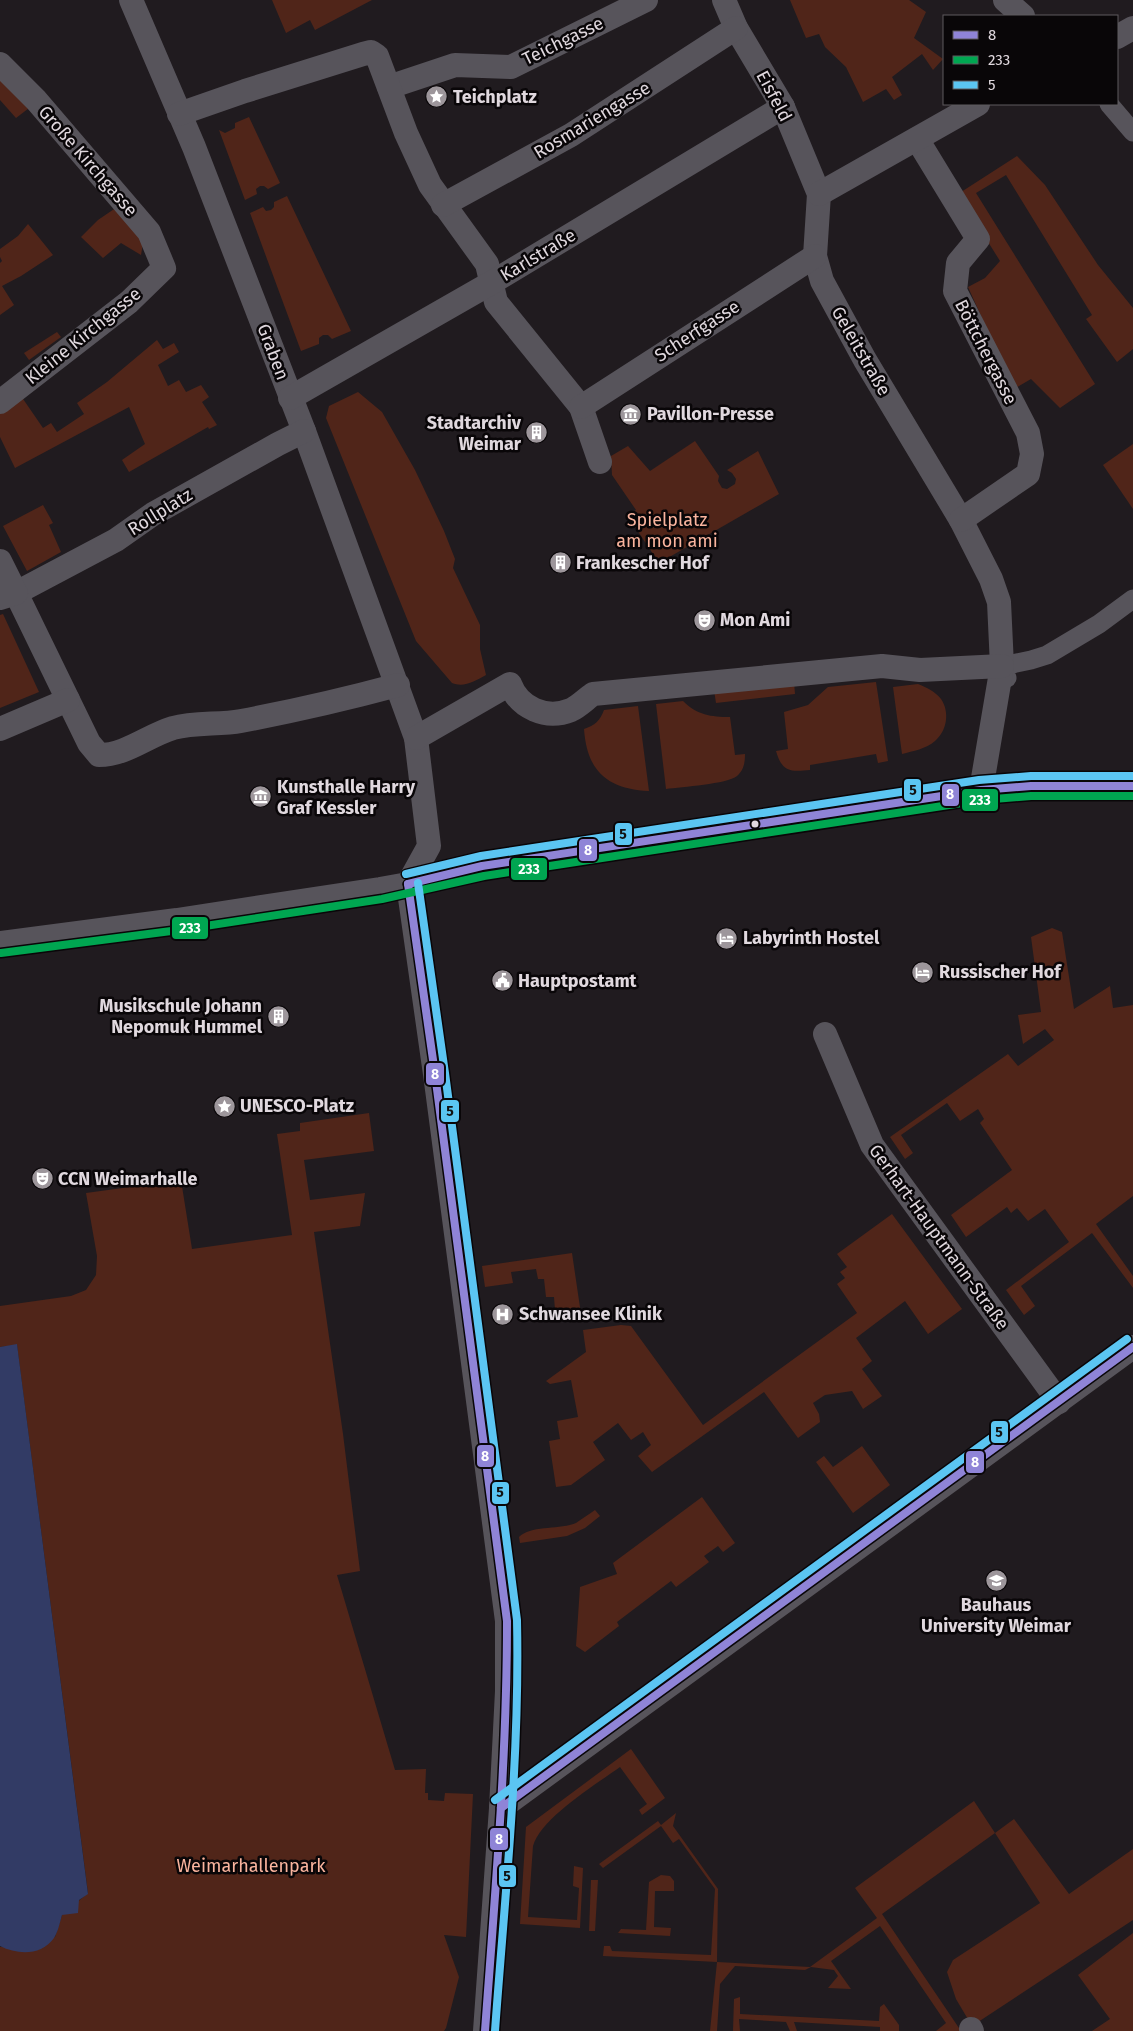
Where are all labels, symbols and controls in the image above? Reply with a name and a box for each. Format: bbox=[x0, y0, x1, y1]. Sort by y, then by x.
street label: Teichgasse bbox=[519, 12, 607, 70]
legend bbox=[943, 15, 1118, 105]
text: 8 bbox=[988, 26, 996, 44]
text: 233 bbox=[988, 51, 1010, 69]
street label: Eisfeld bbox=[751, 67, 797, 125]
text: 5 bbox=[988, 76, 996, 94]
street label: Rosmariengasse bbox=[530, 77, 654, 163]
place icon: Teichplatz bbox=[425, 85, 449, 109]
place label: Teichplatz bbox=[453, 86, 537, 108]
street label: Große Kirchgasse bbox=[34, 101, 142, 221]
street label: Karlstraße bbox=[496, 224, 580, 286]
street label: Kleine Kirchgasse bbox=[21, 283, 145, 389]
street label: Scherfgasse bbox=[650, 295, 744, 367]
street label: Böttchergasse bbox=[950, 296, 1022, 408]
street label: Geleitstraße bbox=[827, 303, 895, 399]
street label: Graben bbox=[252, 321, 294, 383]
museum icon: Pavillon-Presse bbox=[619, 402, 643, 426]
place label: Pavillon-Presse bbox=[647, 403, 774, 425]
place label: Stadtarchiv Weimar bbox=[427, 412, 522, 455]
building icon: Stadtarchiv Weimar bbox=[525, 421, 549, 445]
street label: Rollplatz bbox=[124, 484, 196, 540]
park label: Spielplatz am mon ami bbox=[616, 509, 718, 552]
building icon: Frankescher Hof bbox=[548, 551, 572, 575]
place label: Frankescher Hof bbox=[576, 552, 710, 574]
theatre icon: Mon Ami bbox=[692, 608, 716, 632]
place label: Mon Ami bbox=[720, 609, 790, 631]
place label: Kunsthalle Harry Graf Kessler bbox=[277, 776, 416, 819]
line badge: 5 bbox=[903, 778, 922, 802]
text: 5 bbox=[909, 782, 917, 799]
line badge: 8 bbox=[941, 783, 960, 807]
museum icon: Kunsthalle Harry Graf Kessler bbox=[249, 785, 273, 809]
text: 8 bbox=[946, 786, 954, 803]
line badge: 233 bbox=[961, 788, 999, 812]
text: 233 bbox=[969, 792, 991, 809]
unlabelled marker bbox=[750, 819, 760, 829]
line badge: 5 bbox=[614, 822, 633, 846]
text: 5 bbox=[619, 826, 627, 843]
line badge: 8 bbox=[578, 838, 598, 862]
text: 8 bbox=[584, 842, 592, 859]
line badge: 233 bbox=[510, 857, 548, 881]
text: 233 bbox=[518, 861, 540, 878]
line badge: 233 bbox=[171, 916, 209, 940]
text: 233 bbox=[179, 920, 201, 937]
hotel icon: Labyrinth Hostel bbox=[715, 926, 739, 950]
place label: Labyrinth Hostel bbox=[743, 927, 880, 949]
hotel icon: Russischer Hof bbox=[911, 960, 935, 984]
place label: Russischer Hof bbox=[939, 961, 1062, 983]
public building icon: Hauptpostamt bbox=[490, 969, 514, 993]
place label: Hauptpostamt bbox=[518, 970, 638, 992]
place label: Musikschule Johann Nepomuk Hummel bbox=[99, 995, 263, 1038]
building icon: Musikschule Johann Nepomuk Hummel bbox=[266, 1004, 290, 1028]
line badge: 8 bbox=[425, 1062, 445, 1086]
text: 8 bbox=[431, 1066, 439, 1083]
place icon: UNESCO-Platz bbox=[212, 1094, 236, 1118]
place label: UNESCO-Platz bbox=[240, 1095, 354, 1117]
line badge: 5 bbox=[440, 1099, 460, 1123]
text: 5 bbox=[446, 1103, 454, 1120]
street label: Gerhart-Hauptmann-Straße bbox=[864, 1140, 1014, 1334]
theatre icon: CCN Weimarhalle bbox=[30, 1167, 54, 1191]
place label: CCN Weimarhalle bbox=[58, 1168, 198, 1190]
hospital icon: Schwansee Klinik bbox=[491, 1302, 515, 1326]
place label: Schwansee Klinik bbox=[519, 1303, 663, 1325]
line badge: 5 bbox=[990, 1420, 1009, 1444]
text: 5 bbox=[995, 1424, 1003, 1441]
line badge: 8 bbox=[476, 1444, 495, 1468]
text: 8 bbox=[481, 1448, 489, 1465]
line badge: 8 bbox=[965, 1450, 985, 1474]
text: 8 bbox=[971, 1454, 979, 1471]
line badge: 5 bbox=[491, 1481, 510, 1505]
text: 5 bbox=[496, 1484, 504, 1501]
school or university icon: Bauhaus University Weimar bbox=[984, 1568, 1008, 1592]
place label: Bauhaus University Weimar bbox=[921, 1594, 1072, 1637]
line badge: 8 bbox=[489, 1827, 509, 1851]
text: 8 bbox=[495, 1831, 503, 1848]
park label: Weimarhallenpark bbox=[176, 1855, 326, 1877]
line badge: 5 bbox=[498, 1864, 517, 1888]
text: 5 bbox=[503, 1868, 511, 1885]

